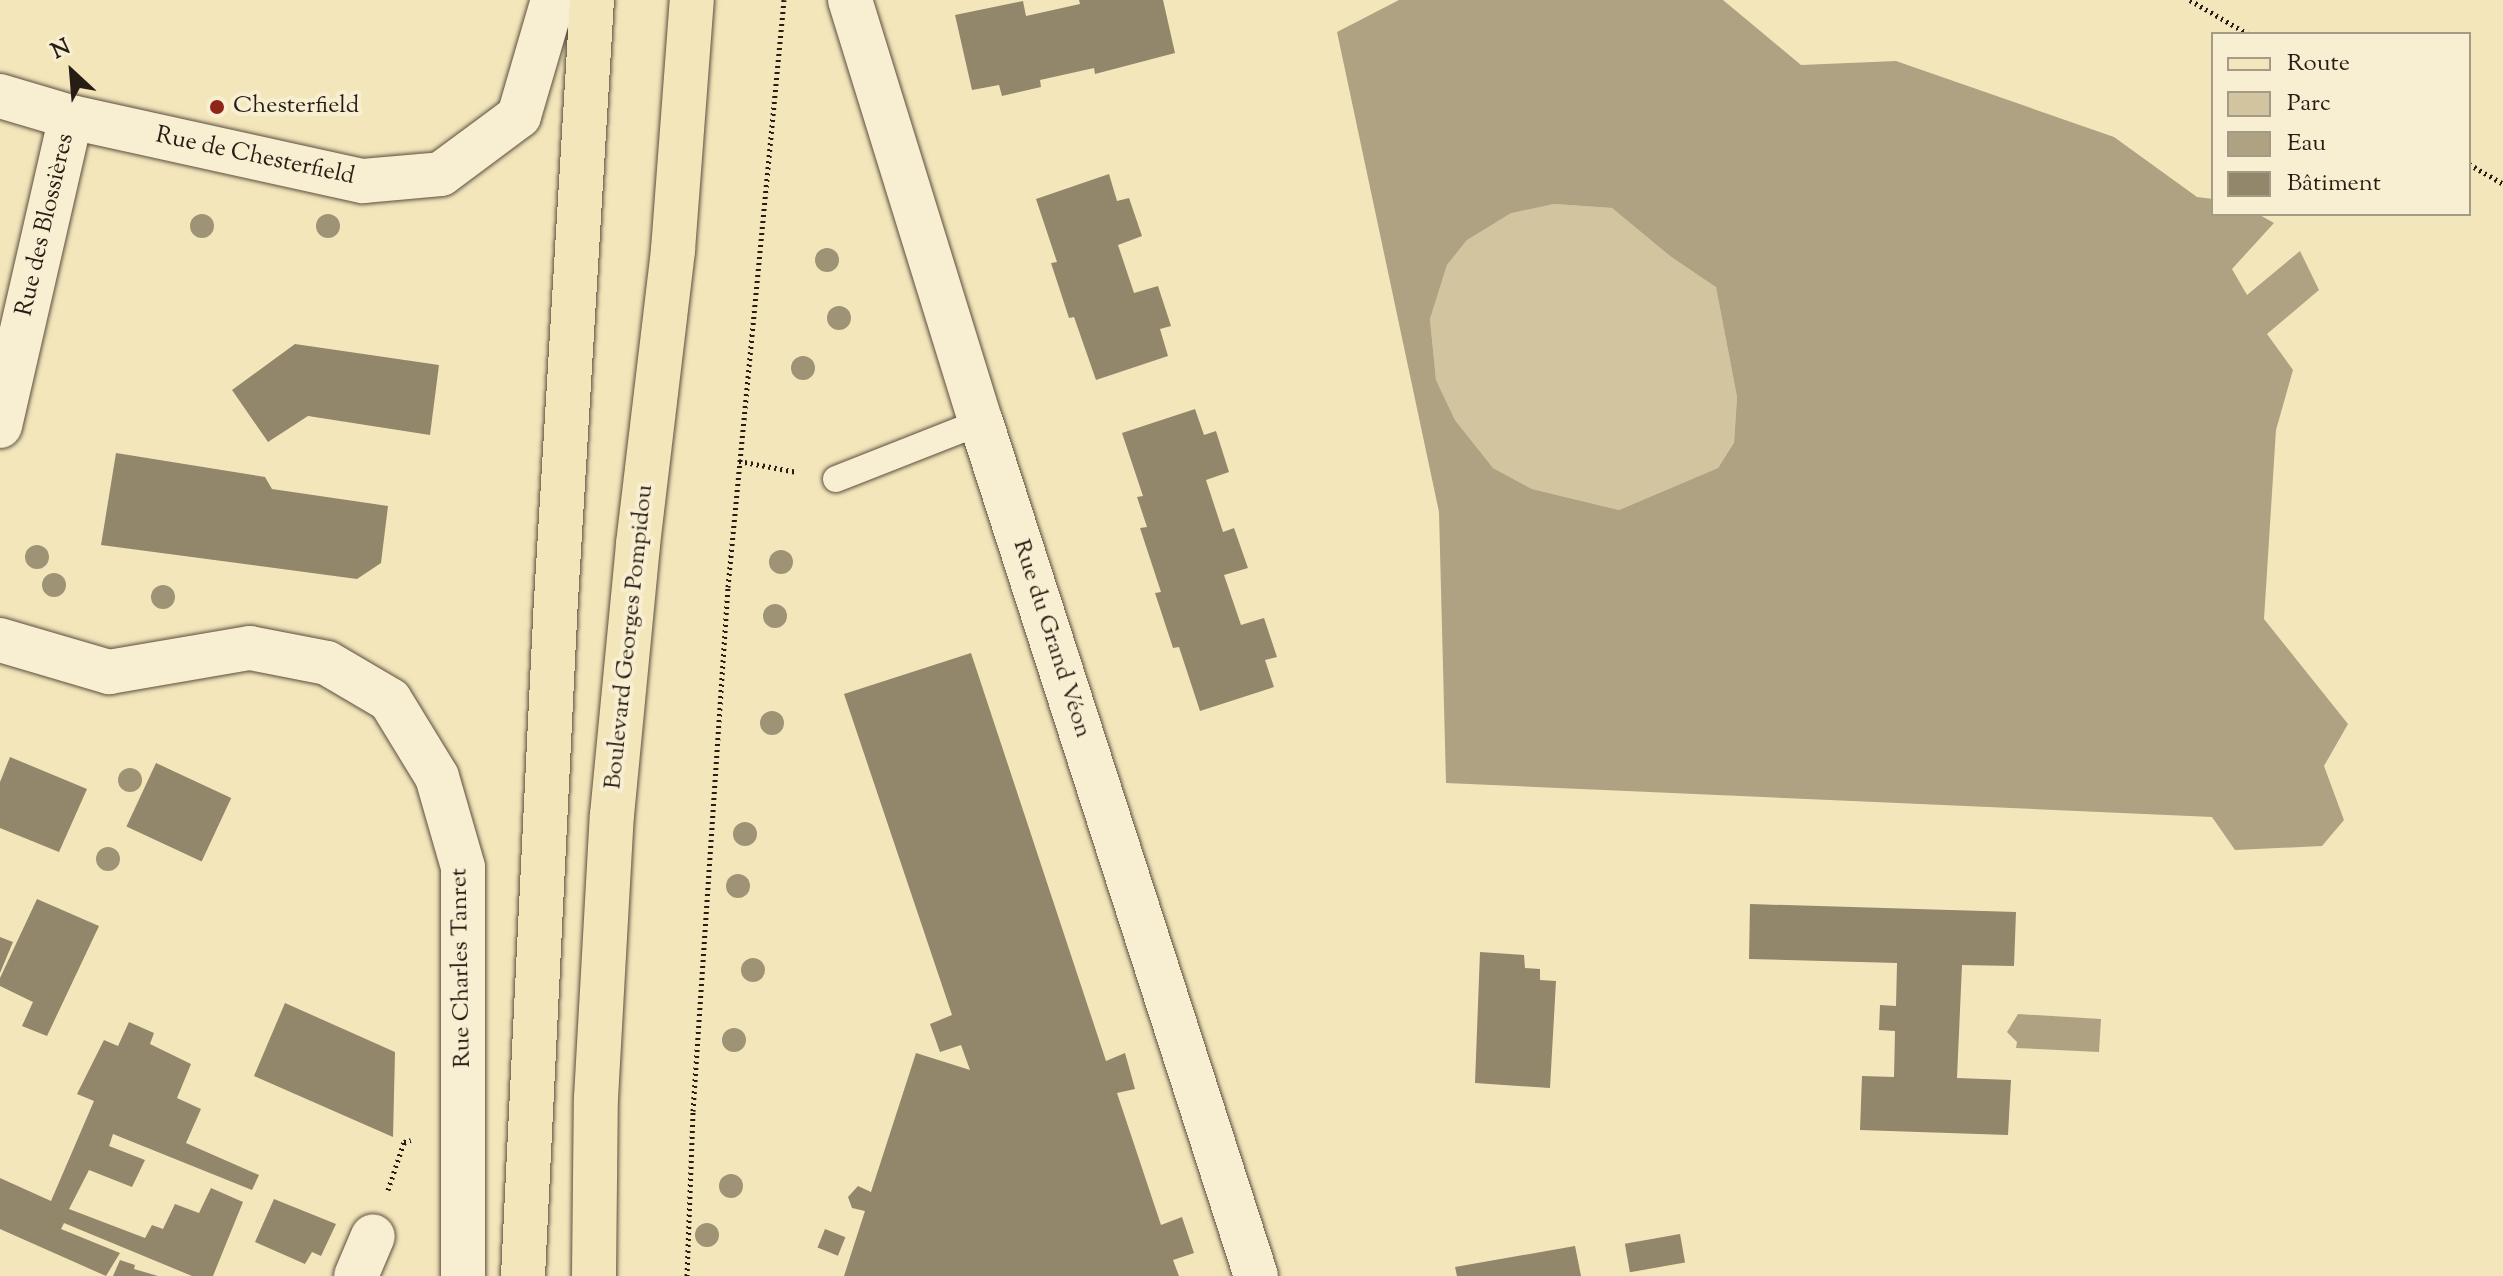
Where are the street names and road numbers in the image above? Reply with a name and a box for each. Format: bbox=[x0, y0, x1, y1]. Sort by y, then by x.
street label: Rue de Chesterfield bbox=[153, 122, 357, 192]
street label: Rue des Blossières bbox=[11, 131, 81, 319]
street label: Boulevard Georges Pompidou bbox=[600, 483, 660, 791]
street label: Rue du Grand Véon bbox=[1005, 536, 1097, 742]
street label: Rue Charles Tanret bbox=[446, 868, 478, 1068]

